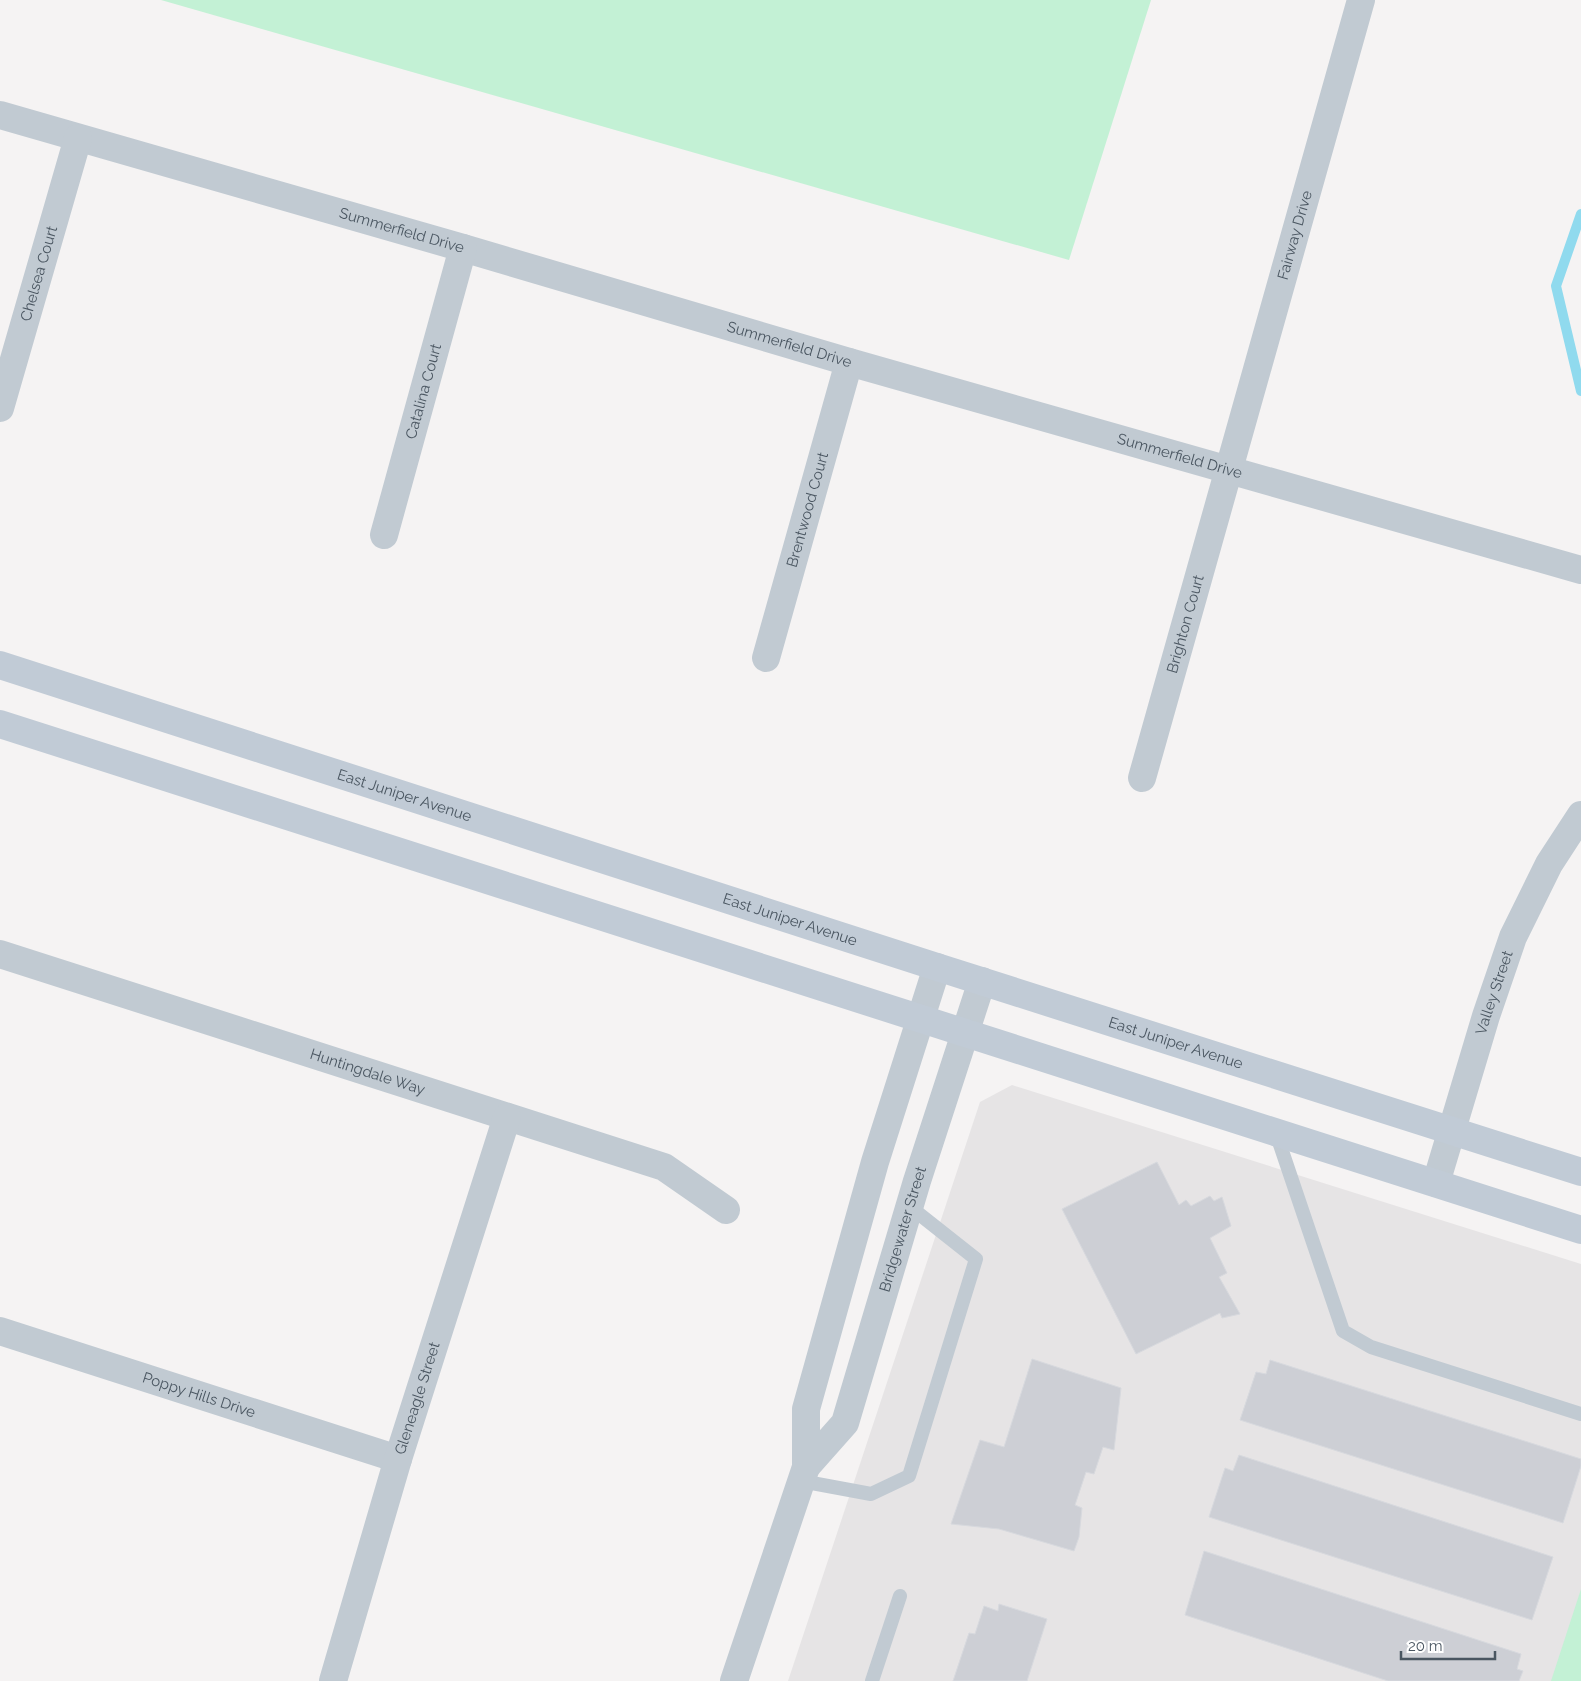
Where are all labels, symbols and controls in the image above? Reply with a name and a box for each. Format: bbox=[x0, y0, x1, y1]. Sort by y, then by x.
street label: Fairway Drive bbox=[1274, 188, 1316, 282]
street label: Summerfield Drive bbox=[337, 204, 466, 257]
street label: Chelsea Court bbox=[17, 224, 61, 323]
street label: Summerfield Drive bbox=[725, 317, 854, 371]
street label: Catalina Court bbox=[402, 342, 445, 441]
street label: Summerfield Drive bbox=[1115, 430, 1244, 482]
street label: Brentwood Court bbox=[783, 450, 832, 569]
street label: Brighton Court bbox=[1163, 573, 1208, 675]
street label: East Juniper Avenue bbox=[335, 765, 474, 825]
street label: East Juniper Avenue bbox=[721, 890, 860, 950]
street label: Valley Street bbox=[1472, 948, 1517, 1037]
street label: East Juniper Avenue bbox=[1106, 1013, 1245, 1073]
street label: Huntingdale Way bbox=[308, 1045, 427, 1099]
street label: Bridgewater Street bbox=[875, 1164, 930, 1294]
street label: Gleneagle Street bbox=[391, 1340, 444, 1457]
street label: Poppy Hills Drive bbox=[140, 1368, 258, 1422]
scale bar bbox=[1401, 1628, 1495, 1660]
text: 20 m bbox=[1408, 1637, 1443, 1655]

